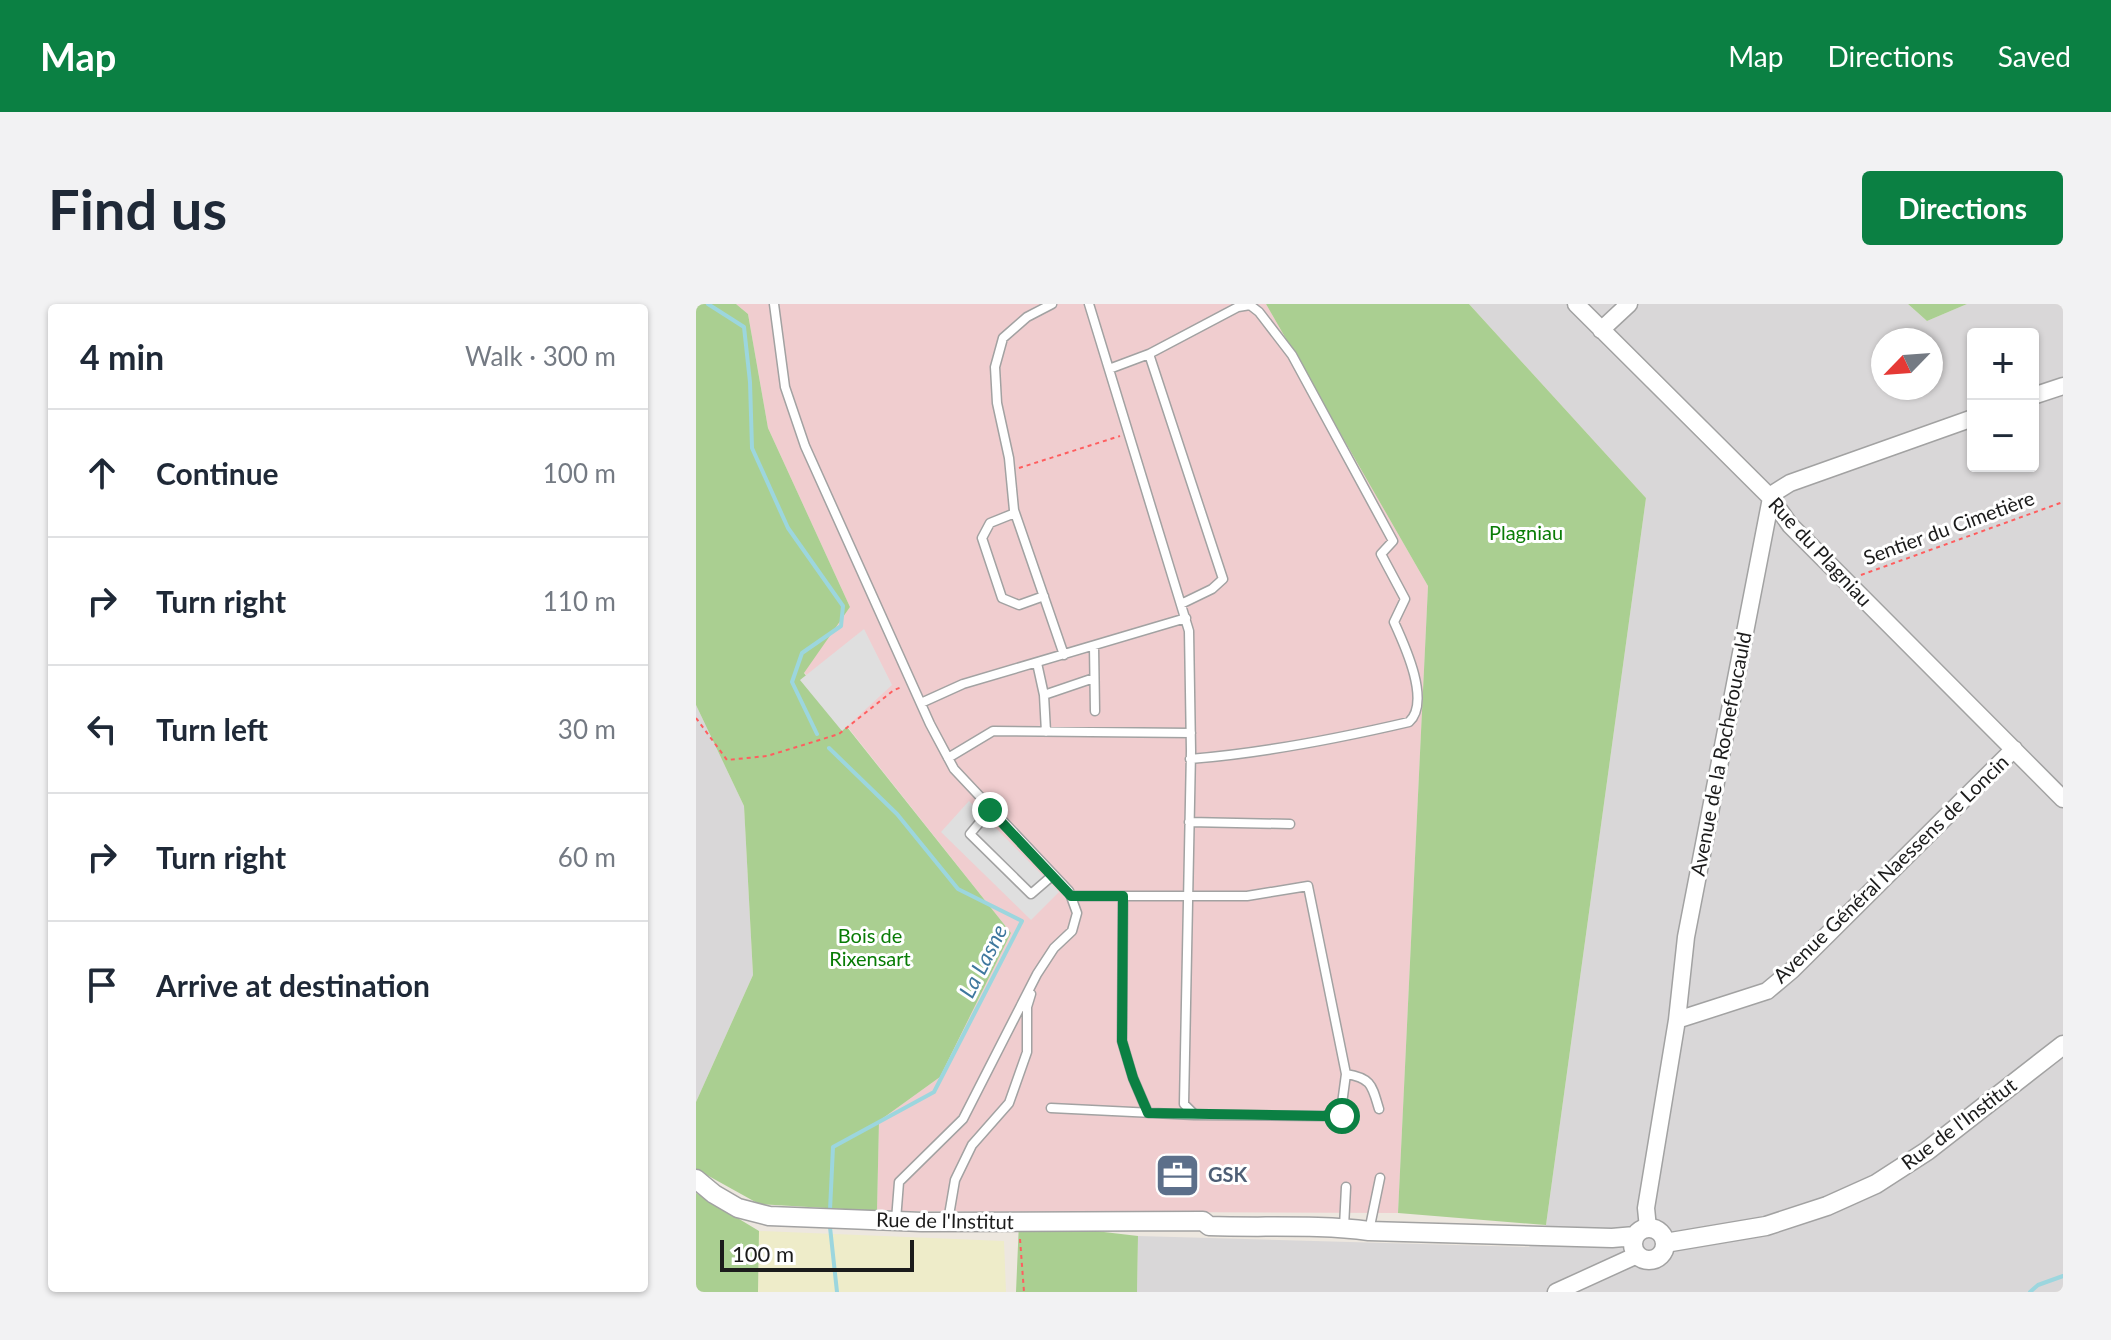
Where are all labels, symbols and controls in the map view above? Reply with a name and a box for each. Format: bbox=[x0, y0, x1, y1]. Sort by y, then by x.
text: Map bbox=[40, 33, 116, 79]
text: Map bbox=[1728, 39, 1783, 73]
text: Directions bbox=[1827, 39, 1954, 73]
text: Saved bbox=[1998, 39, 2071, 73]
button: Directions bbox=[1862, 171, 2063, 245]
text: Find us bbox=[48, 175, 227, 242]
north arrow bbox=[1871, 328, 1943, 400]
map controls bbox=[1967, 328, 2039, 472]
button: + bbox=[1967, 328, 2039, 400]
text: 4 min bbox=[80, 336, 164, 377]
text: Walk · 300 m bbox=[465, 340, 616, 372]
button: − bbox=[1967, 400, 2039, 472]
icon: ahead bbox=[80, 451, 124, 495]
text: Continue bbox=[156, 455, 279, 491]
text: 100 m bbox=[543, 457, 616, 489]
street label: Sentier du Cimetière bbox=[1860, 485, 2037, 569]
street label: Rue du Plagniau bbox=[1764, 492, 1877, 611]
park label: Plagniau bbox=[1489, 520, 1563, 544]
icon: right bbox=[80, 579, 124, 623]
text: Turn right bbox=[156, 583, 286, 619]
text: 110 m bbox=[543, 585, 616, 617]
street label: Avenue de la Rochefoucauld bbox=[1685, 630, 1755, 878]
icon: left bbox=[80, 707, 124, 751]
text: Turn left bbox=[156, 711, 268, 747]
text: 30 m bbox=[558, 713, 616, 745]
street label: Avenue Général Naessens de Loncin bbox=[1768, 749, 2013, 987]
route end bbox=[972, 792, 1008, 828]
icon: right bbox=[80, 835, 124, 879]
text: Turn right bbox=[156, 839, 286, 875]
text: 60 m bbox=[558, 841, 616, 873]
water label: La Lasne bbox=[953, 920, 1012, 1002]
park label: Bois de Rixensart bbox=[829, 923, 911, 970]
icon: arrive bbox=[80, 963, 124, 1007]
text: Arrive at destination bbox=[156, 967, 430, 1003]
street label: Rue de l'Institut bbox=[1896, 1072, 2021, 1174]
route start bbox=[1324, 1098, 1360, 1134]
office icon: GSK bbox=[1153, 1151, 1201, 1199]
place label: GSK bbox=[1208, 1162, 1247, 1186]
street label: Rue de l'Institut bbox=[876, 1207, 1014, 1233]
scale bar bbox=[720, 1236, 914, 1272]
text: 100 m bbox=[732, 1240, 794, 1267]

